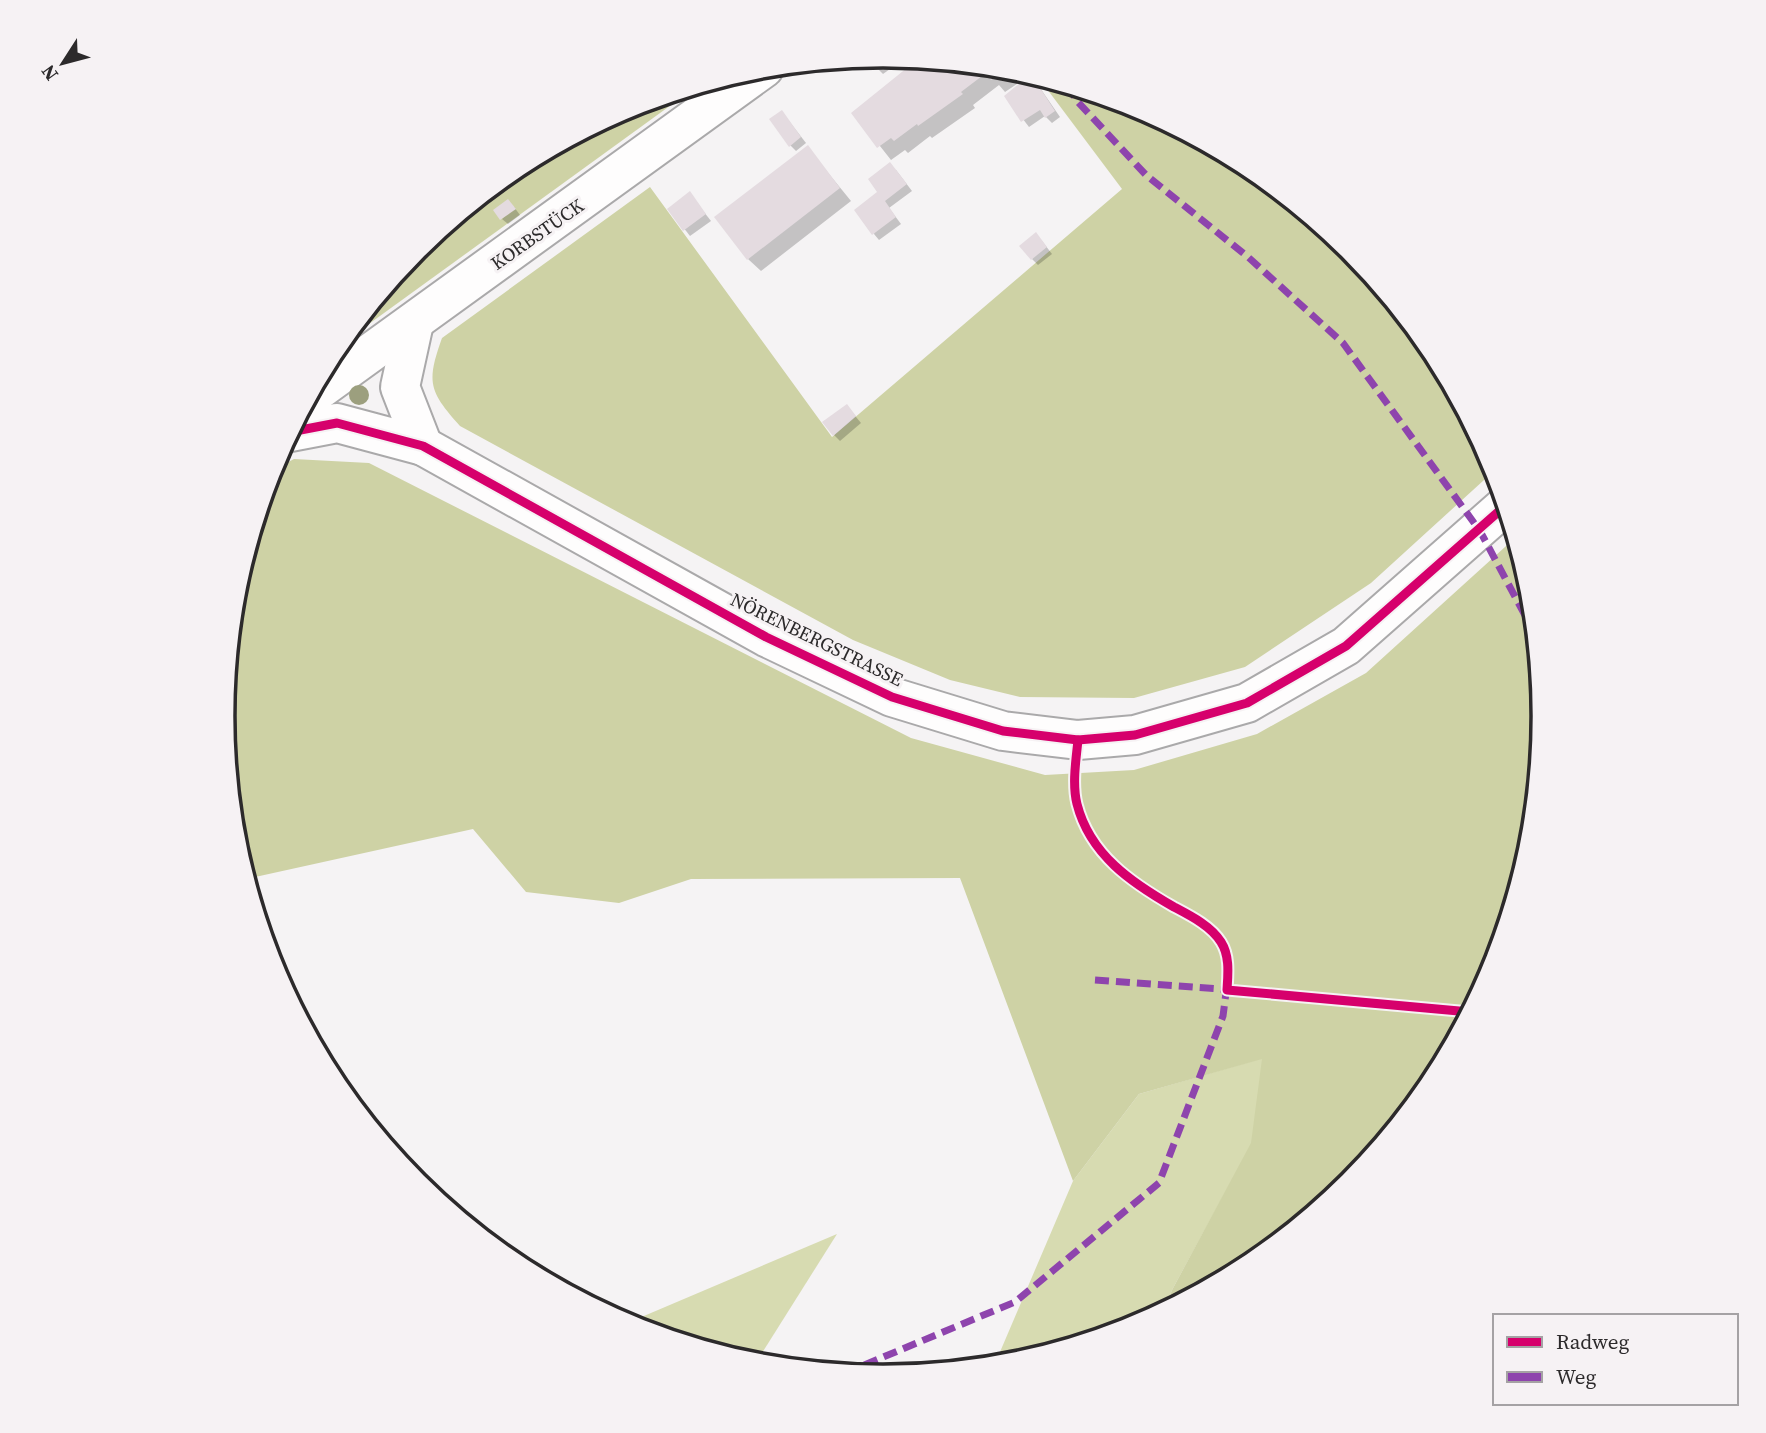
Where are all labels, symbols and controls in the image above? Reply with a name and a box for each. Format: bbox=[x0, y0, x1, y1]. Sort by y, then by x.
north arrow bbox=[28, 28, 98, 98]
text: N bbox=[35, 60, 64, 86]
street label: KORBSTÜCK bbox=[485, 192, 589, 276]
street label: NÖRENBERGSTRASSE bbox=[726, 586, 908, 692]
legend bbox=[1493, 1314, 1738, 1405]
text: Radweg bbox=[1556, 1327, 1629, 1356]
text: Weg bbox=[1556, 1362, 1596, 1391]

